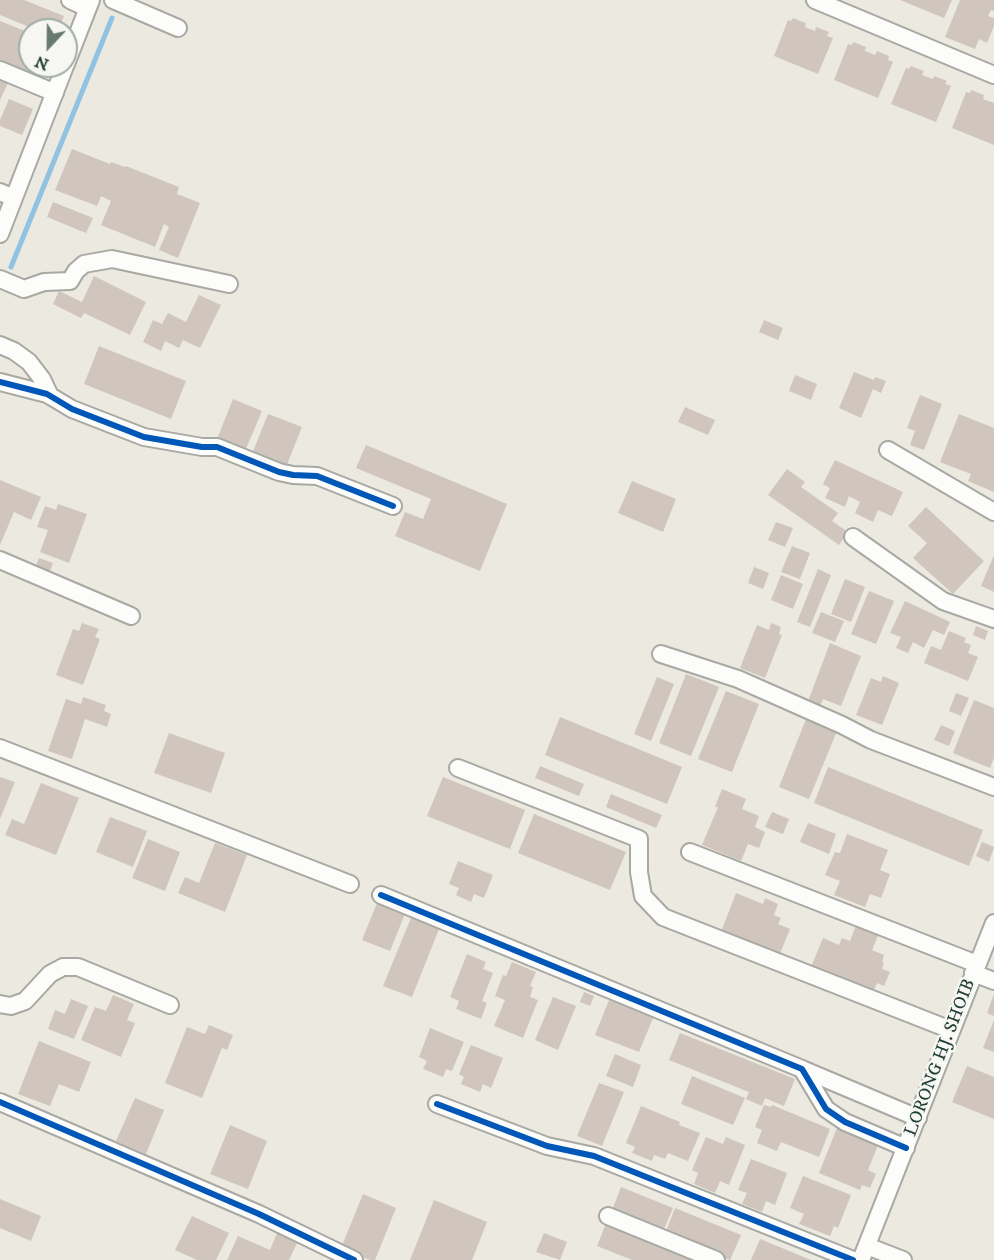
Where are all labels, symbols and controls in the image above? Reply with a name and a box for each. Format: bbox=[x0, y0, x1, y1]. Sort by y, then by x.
north arrow bbox=[18, 18, 78, 78]
text: N bbox=[32, 51, 52, 75]
street label: LORONG HJ. SHOIB bbox=[901, 976, 981, 1140]

